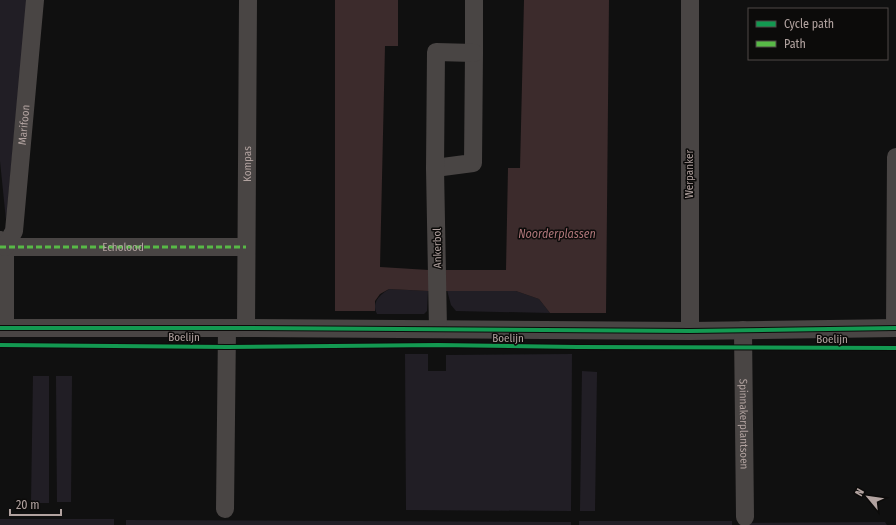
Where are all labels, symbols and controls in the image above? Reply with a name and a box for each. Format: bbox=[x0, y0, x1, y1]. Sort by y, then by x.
legend bbox=[748, 8, 888, 60]
text: Cycle path bbox=[784, 17, 834, 31]
text: Path bbox=[784, 37, 806, 51]
street label: Marifoon bbox=[16, 104, 32, 146]
street label: Kompas bbox=[241, 146, 254, 182]
street label: Werpanker bbox=[683, 150, 696, 198]
water label: Noorderplassen bbox=[518, 227, 596, 241]
street label: Ankerbol bbox=[431, 228, 444, 268]
street label: Echolood bbox=[102, 241, 144, 254]
street label: Boelijn bbox=[168, 331, 200, 344]
street label: Boelijn bbox=[492, 332, 524, 345]
street label: Boelijn bbox=[816, 333, 848, 346]
street label: Spinnakerplantsoen bbox=[737, 379, 750, 469]
north arrow bbox=[848, 477, 888, 517]
text: N bbox=[852, 486, 867, 498]
scale bar bbox=[10, 491, 61, 517]
text: 20 m bbox=[16, 498, 40, 512]

